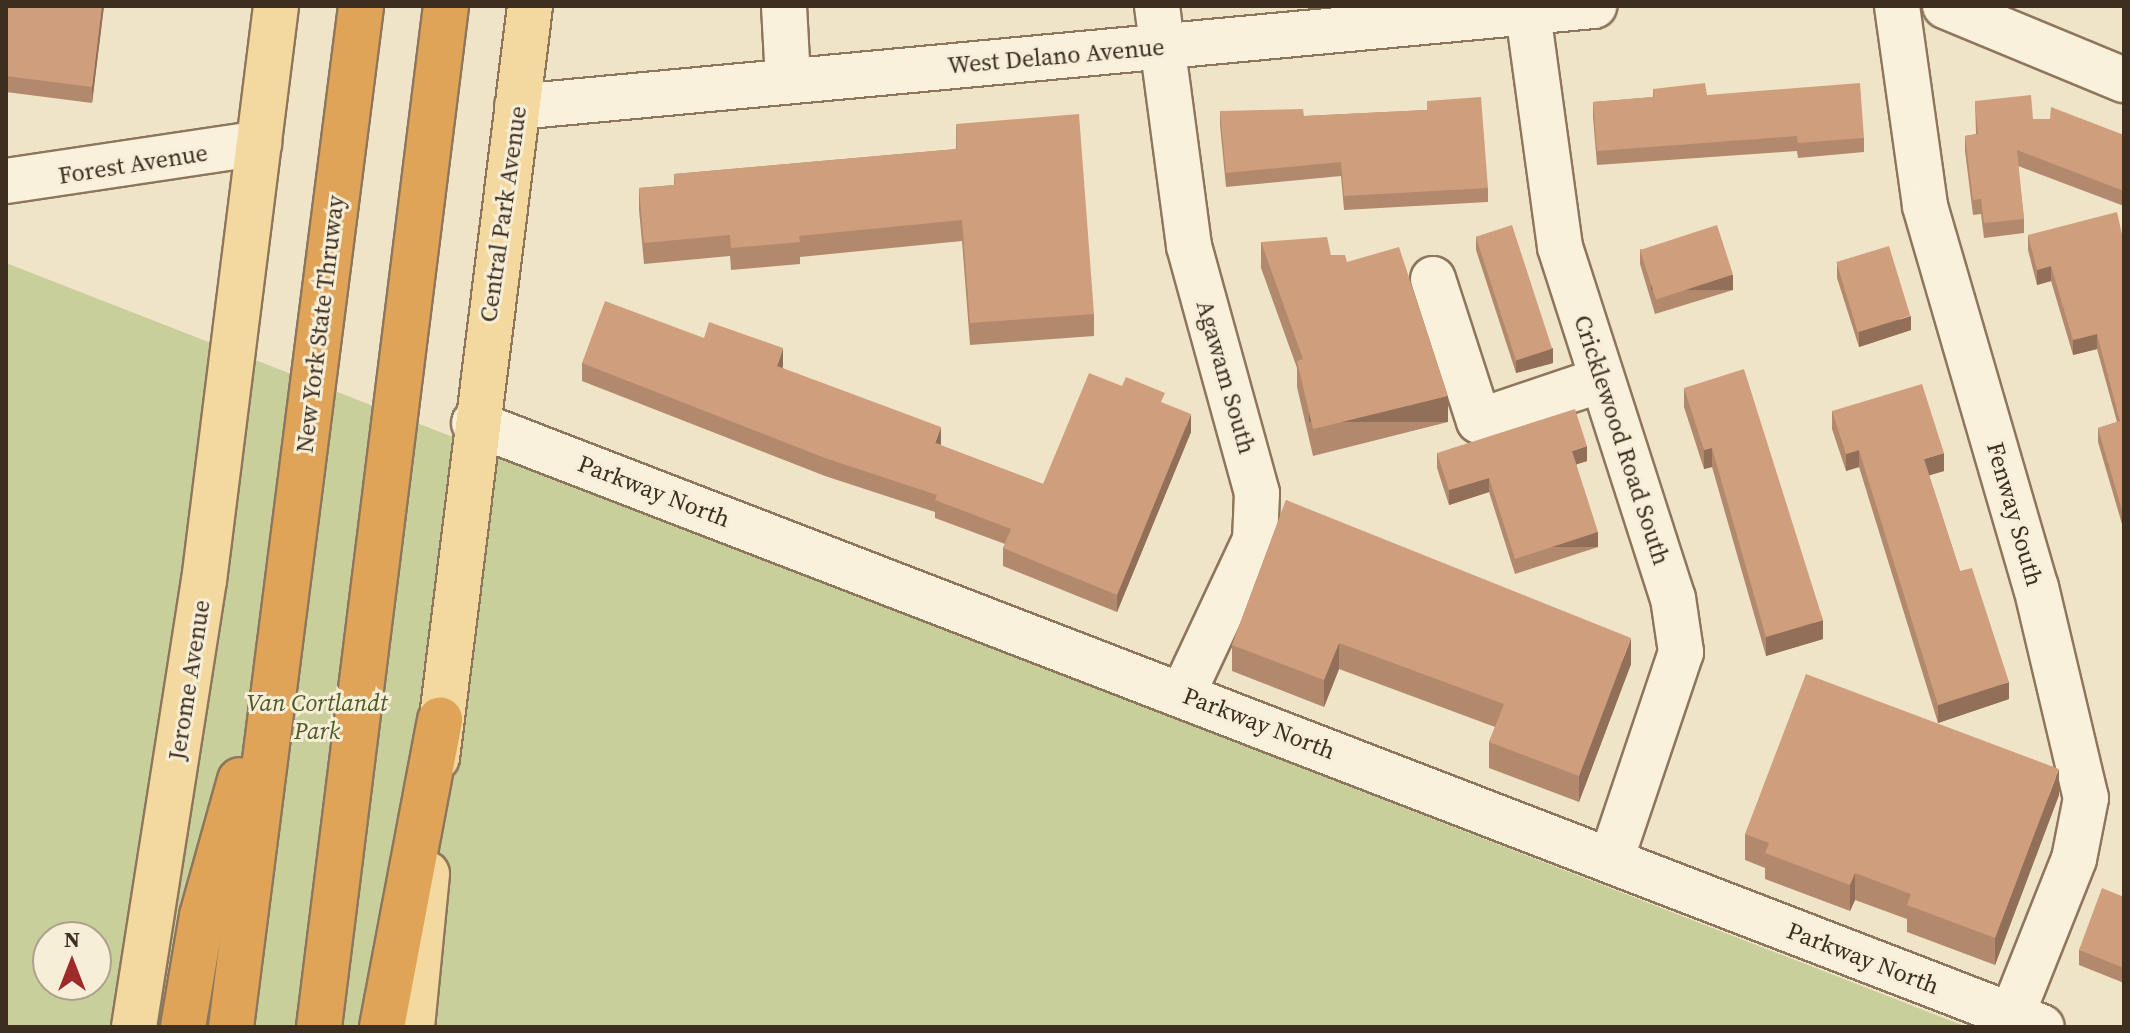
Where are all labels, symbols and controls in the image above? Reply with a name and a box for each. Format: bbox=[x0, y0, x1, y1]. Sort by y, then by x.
street label: West Delano Avenue bbox=[946, 32, 1166, 80]
street label: Central Park Avenue bbox=[474, 104, 532, 324]
street label: Forest Avenue bbox=[56, 138, 210, 190]
street label: New York State Thruway bbox=[290, 193, 350, 455]
street label: Agawam South bbox=[1190, 297, 1262, 457]
street label: Cricklewood Road South bbox=[1568, 311, 1676, 569]
street label: Fenway South bbox=[1981, 439, 2049, 589]
street label: Parkway North bbox=[574, 449, 734, 533]
street label: Jerome Avenue bbox=[162, 598, 216, 762]
street label: Parkway North bbox=[1179, 681, 1339, 765]
park label: Van Cortlandt Park bbox=[246, 689, 388, 745]
street label: Parkway North bbox=[1783, 916, 1943, 1000]
north arrow bbox=[32, 921, 112, 1001]
text: N bbox=[64, 924, 80, 954]

